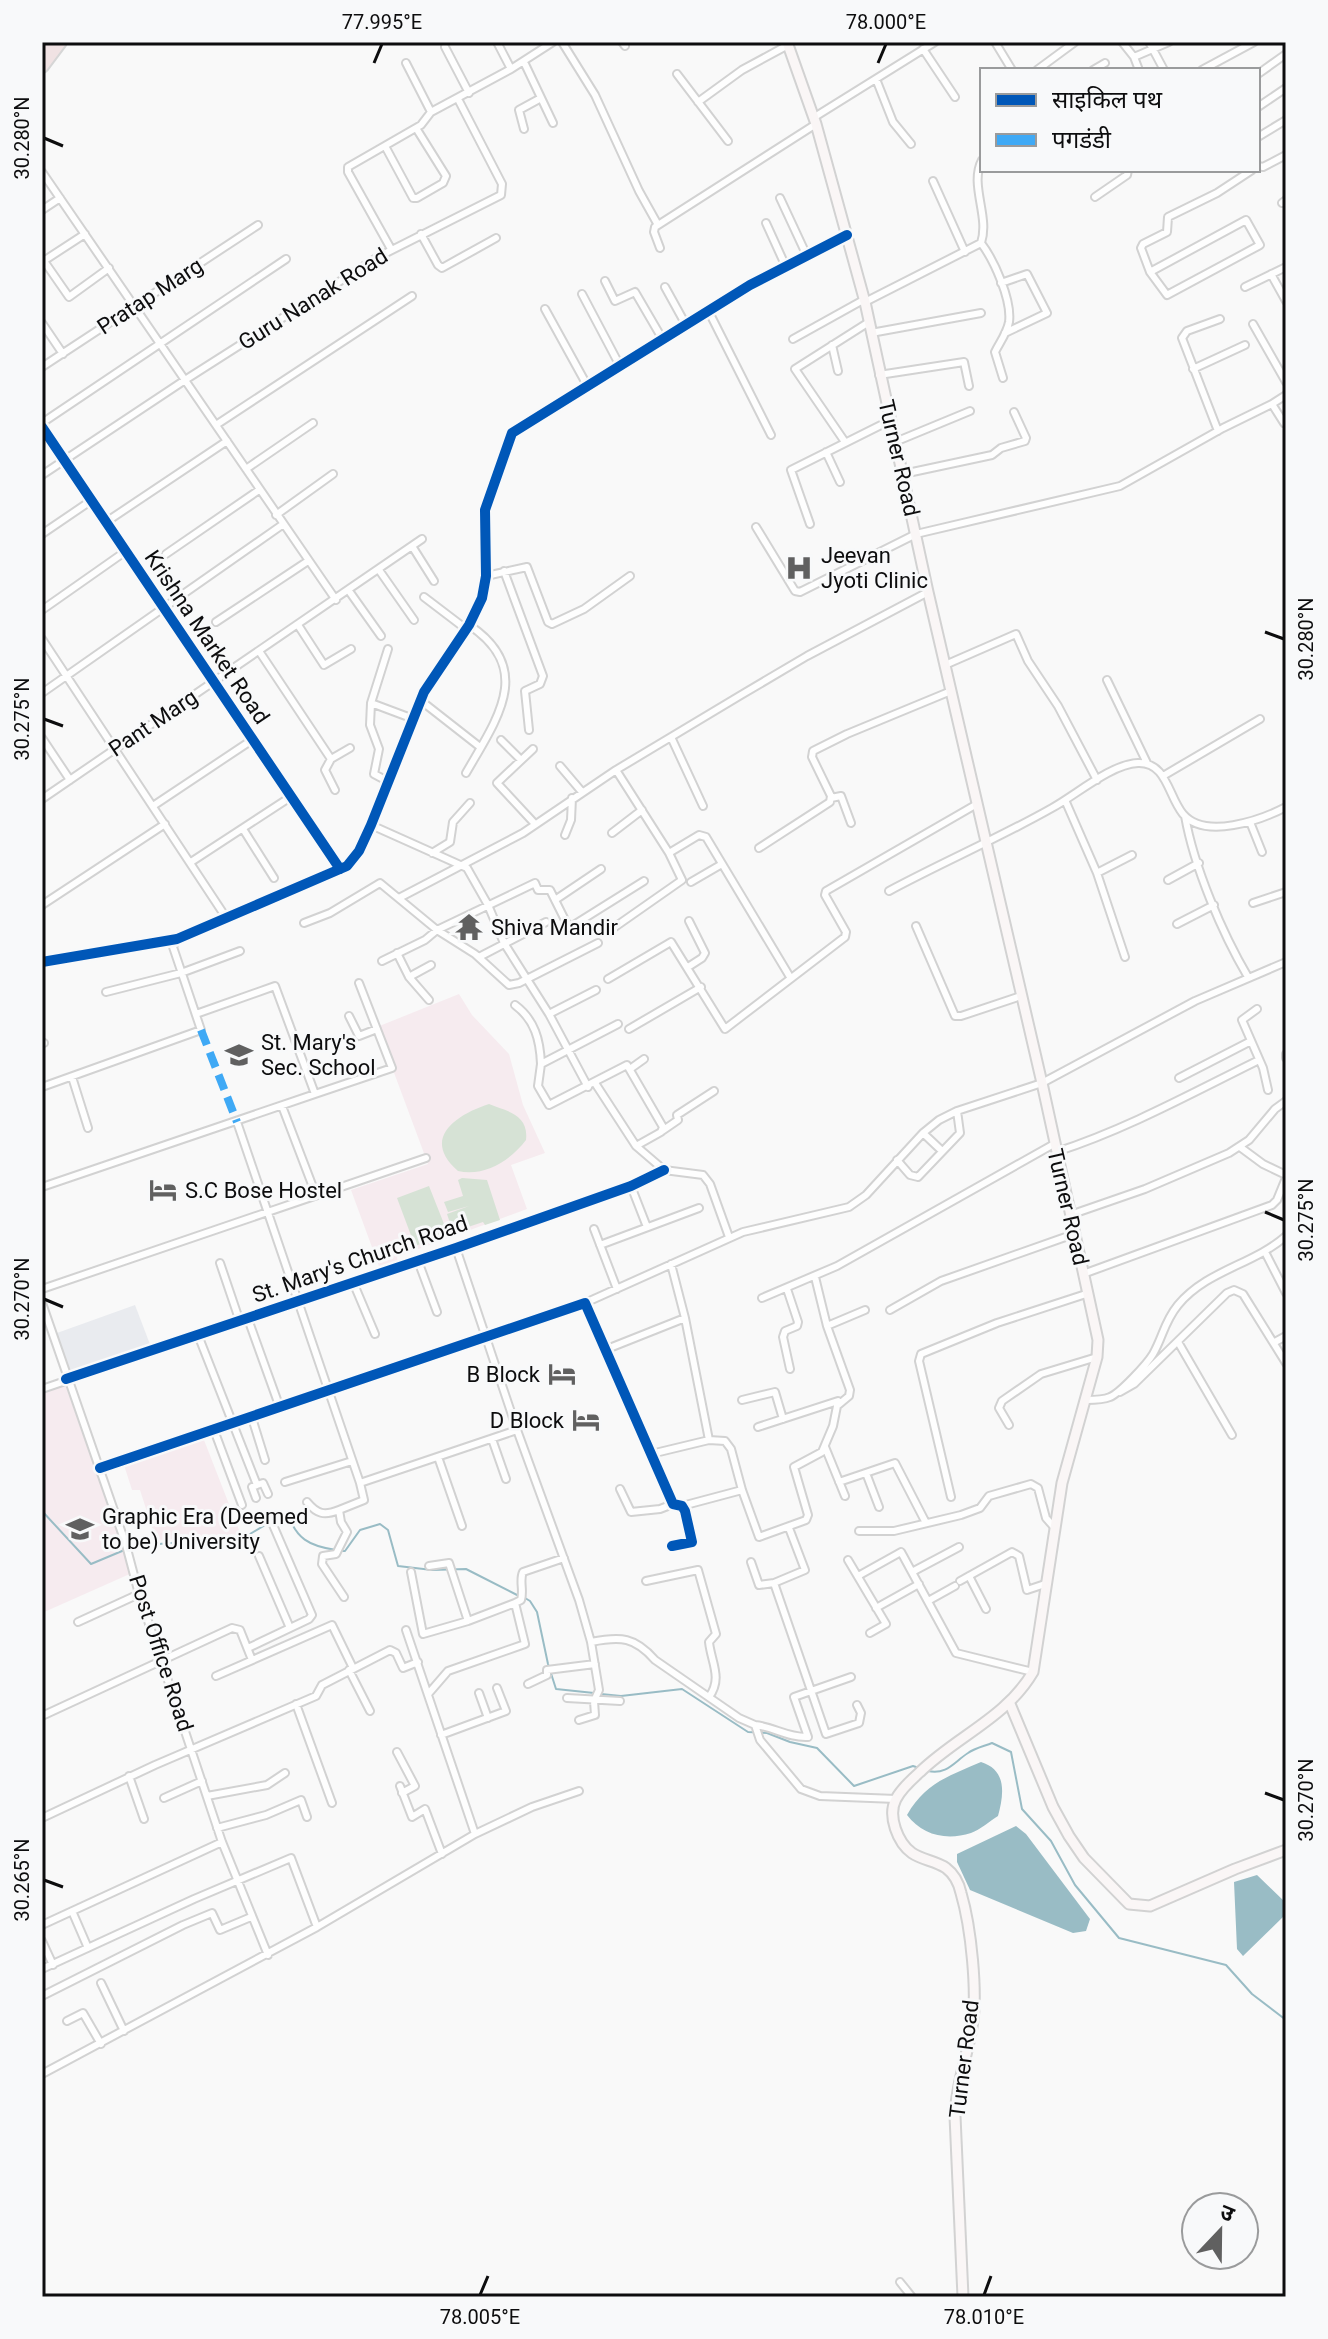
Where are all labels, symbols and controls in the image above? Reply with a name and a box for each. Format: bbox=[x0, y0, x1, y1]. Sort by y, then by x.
text: 77.995°E bbox=[342, 10, 422, 34]
text: 78.000°E bbox=[846, 10, 926, 34]
legend bbox=[980, 68, 1260, 172]
text: साइकिल पथ bbox=[1052, 86, 1163, 114]
text: 30.280°N bbox=[10, 96, 34, 180]
text: पगडंडी bbox=[1052, 126, 1112, 154]
street label: Guru Nanak Road bbox=[234, 243, 392, 355]
street label: Pratap Marg bbox=[93, 253, 207, 339]
street label: Turner Road bbox=[873, 397, 925, 519]
place label: Jeevan Jyoti Clinic bbox=[821, 543, 928, 593]
street label: Krishna Market Road bbox=[140, 545, 274, 729]
hospital icon: Jeevan Jyoti Clinic bbox=[784, 553, 814, 583]
text: 30.280°N bbox=[1294, 597, 1318, 681]
text: 30.275°N bbox=[10, 677, 34, 761]
street label: Pant Marg bbox=[104, 684, 202, 762]
temple icon: Shiva Mandir bbox=[454, 912, 484, 942]
place label: Shiva Mandir bbox=[491, 915, 619, 940]
place label: St. Mary's Sec. School bbox=[261, 1030, 376, 1080]
school or university icon: St. Mary's Sec. School bbox=[224, 1040, 254, 1070]
street label: Turner Road bbox=[1042, 1146, 1094, 1268]
hotel icon: S.C Bose Hostel bbox=[148, 1175, 178, 1205]
place label: S.C Bose Hostel bbox=[185, 1178, 342, 1203]
text: 30.275°N bbox=[1294, 1178, 1318, 1262]
street label: St. Mary's Church Road bbox=[249, 1210, 471, 1308]
text: 30.270°N bbox=[10, 1257, 34, 1341]
hotel icon: B Block bbox=[547, 1359, 577, 1389]
place label: B Block bbox=[467, 1362, 541, 1387]
hotel icon: D Block bbox=[571, 1405, 601, 1435]
place label: D Block bbox=[490, 1408, 565, 1433]
place label: Graphic Era (Deemed to be) University bbox=[102, 1504, 308, 1555]
school or university icon: Graphic Era (Deemed to be) University bbox=[65, 1514, 95, 1544]
street label: Post Office Road bbox=[124, 1571, 198, 1735]
text: 30.270°N bbox=[1294, 1758, 1318, 1842]
text: 30.265°N bbox=[10, 1838, 34, 1922]
street label: Turner Road bbox=[944, 1998, 984, 2120]
north arrow bbox=[1180, 2191, 1260, 2271]
text: उ bbox=[1217, 2199, 1239, 2227]
text: 78.005°E bbox=[440, 2305, 520, 2329]
text: 78.010°E bbox=[944, 2305, 1024, 2329]

